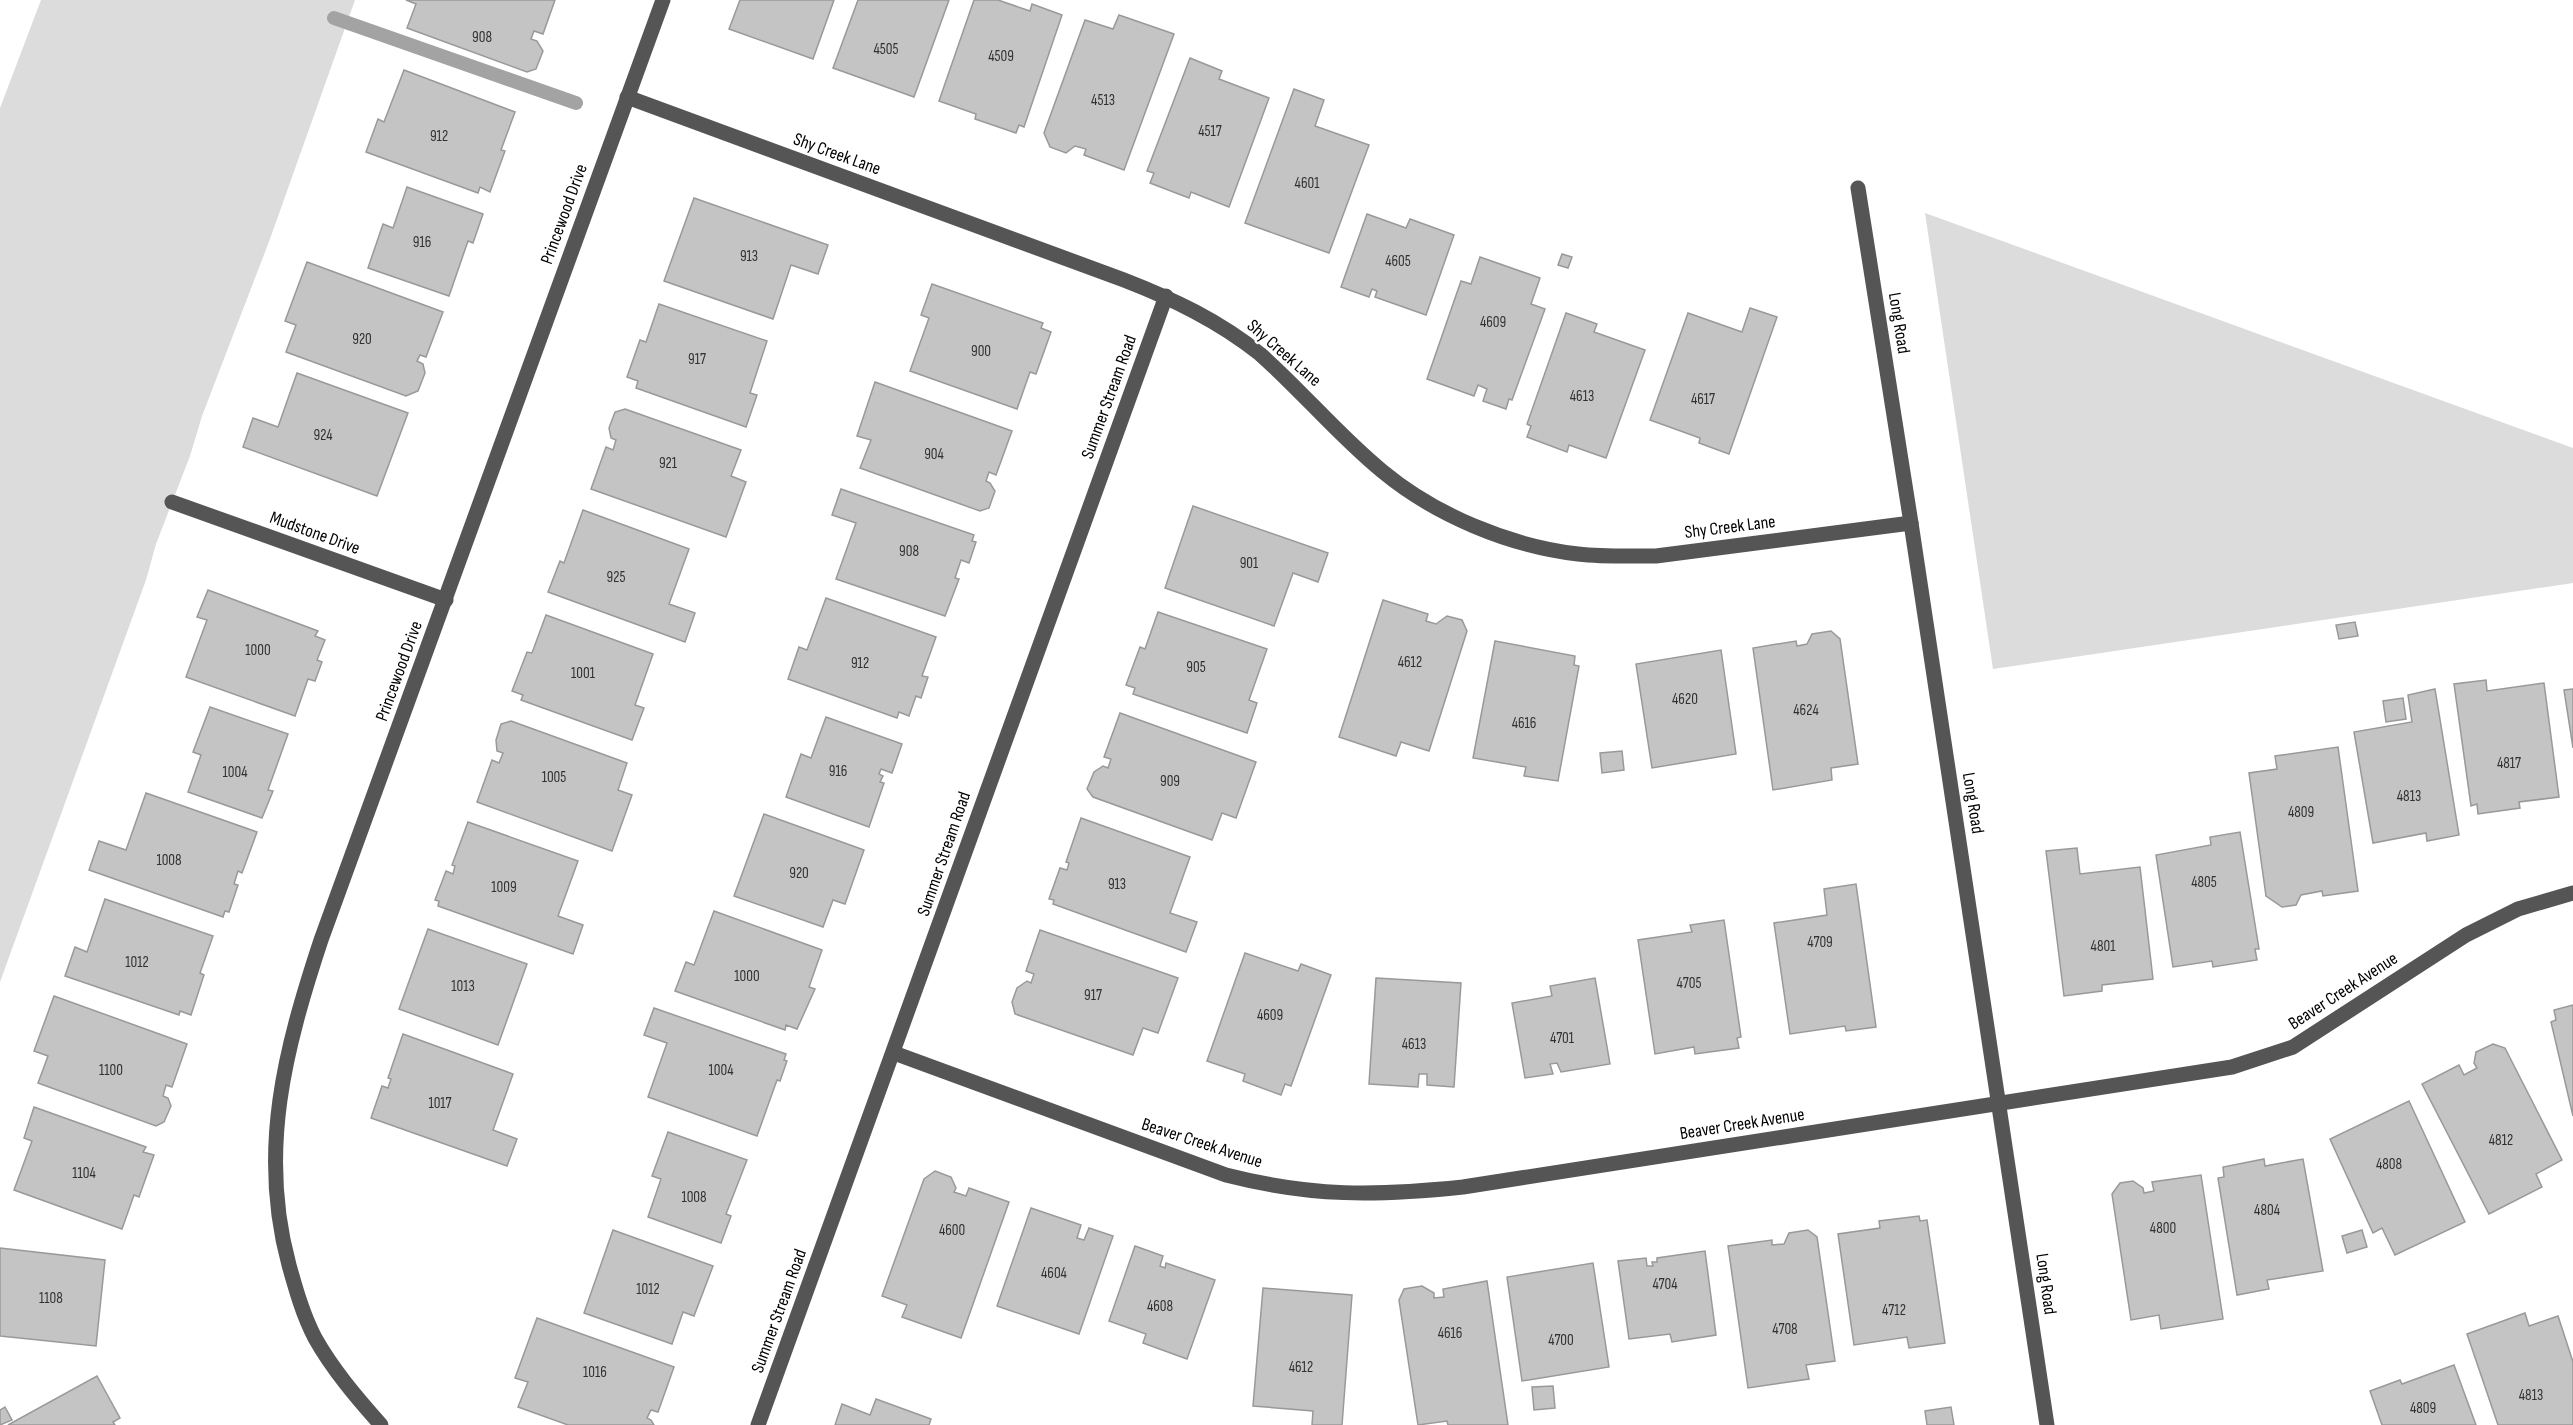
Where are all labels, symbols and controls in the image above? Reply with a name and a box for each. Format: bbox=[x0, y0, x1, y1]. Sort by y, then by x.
house number: 908 bbox=[472, 28, 492, 47]
house number: 4505 bbox=[873, 40, 899, 59]
house number: 4509 bbox=[988, 47, 1014, 66]
house number: 4513 bbox=[1091, 91, 1115, 110]
house number: 4517 bbox=[1198, 122, 1222, 141]
house number: 912 bbox=[430, 127, 448, 146]
street label: Shy Creek Lane bbox=[790, 128, 884, 180]
street label: Princewood Drive bbox=[536, 161, 592, 267]
house number: 4601 bbox=[1295, 174, 1320, 193]
house number: 916 bbox=[413, 233, 431, 252]
house number: 913 bbox=[740, 247, 758, 266]
house number: 4605 bbox=[1385, 252, 1411, 271]
street label: Long Road bbox=[1884, 291, 1914, 355]
house number: 4609 bbox=[1480, 313, 1506, 332]
street label: Shy Creek Lane bbox=[1243, 315, 1325, 391]
house number: 920 bbox=[352, 330, 372, 349]
street label: Summer Stream Road bbox=[1077, 332, 1141, 462]
house number: 900 bbox=[971, 342, 991, 361]
house number: 917 bbox=[688, 350, 706, 369]
house number: 4613 bbox=[1570, 387, 1594, 406]
house number: 4617 bbox=[1691, 390, 1715, 409]
house number: 924 bbox=[313, 426, 333, 445]
house number: 904 bbox=[924, 445, 944, 464]
house number: 921 bbox=[659, 454, 678, 473]
street label: Mudstone Drive bbox=[267, 507, 363, 559]
street label: Shy Creek Lane bbox=[1683, 511, 1777, 543]
house number: 908 bbox=[899, 542, 919, 561]
house number: 901 bbox=[1240, 554, 1259, 573]
house number: 925 bbox=[607, 568, 625, 587]
street label: Princewood Drive bbox=[371, 618, 427, 724]
house number: 1000 bbox=[245, 641, 271, 660]
house number: 4612 bbox=[1398, 653, 1422, 672]
house number: 912 bbox=[851, 654, 869, 673]
house number: 905 bbox=[1186, 658, 1206, 677]
house number: 1001 bbox=[571, 664, 596, 683]
house number: 4620 bbox=[1672, 690, 1698, 709]
house number: 4624 bbox=[1793, 701, 1819, 720]
house number: 4616 bbox=[1512, 714, 1536, 733]
house number: 4817 bbox=[2497, 754, 2521, 773]
house number: 916 bbox=[829, 762, 847, 781]
house number: 1004 bbox=[223, 763, 247, 782]
house number: 1005 bbox=[542, 768, 566, 787]
street label: Long Road bbox=[1958, 771, 1988, 835]
house number: 909 bbox=[1160, 772, 1180, 791]
house number: 4813 bbox=[2397, 787, 2421, 806]
street label: Summer Stream Road bbox=[913, 789, 975, 919]
house number: 4809 bbox=[2288, 803, 2314, 822]
house number: 1008 bbox=[156, 851, 182, 870]
house number: 920 bbox=[789, 864, 809, 883]
house number: 4805 bbox=[2191, 873, 2217, 892]
house number: 913 bbox=[1108, 875, 1126, 894]
house number: 1009 bbox=[491, 878, 517, 897]
house number: 4709 bbox=[1807, 933, 1833, 952]
house number: 4801 bbox=[2091, 937, 2116, 956]
street label: Beaver Creek Avenue bbox=[2284, 948, 2402, 1034]
house number: 1012 bbox=[125, 953, 149, 972]
house number: 1000 bbox=[734, 967, 760, 986]
house number: 4705 bbox=[1677, 974, 1701, 993]
house number: 1013 bbox=[451, 977, 475, 996]
house number: 917 bbox=[1084, 986, 1102, 1005]
house number: 4609 bbox=[1257, 1006, 1283, 1025]
house number: 4701 bbox=[1550, 1029, 1575, 1048]
house number: 4613 bbox=[1402, 1035, 1426, 1054]
house number: 1100 bbox=[99, 1061, 123, 1080]
house number: 1004 bbox=[709, 1061, 733, 1080]
house number: 1017 bbox=[428, 1094, 452, 1113]
street label: Beaver Creek Avenue bbox=[1678, 1104, 1806, 1144]
street label: Beaver Creek Avenue bbox=[1139, 1114, 1265, 1172]
house number: 4812 bbox=[2489, 1131, 2513, 1150]
house number: 4808 bbox=[2376, 1155, 2402, 1174]
house number: 1104 bbox=[72, 1164, 96, 1183]
house number: 1008 bbox=[681, 1188, 707, 1207]
house number: 4804 bbox=[2254, 1201, 2280, 1220]
house number: 4800 bbox=[2150, 1219, 2176, 1238]
house number: 4600 bbox=[939, 1221, 965, 1240]
street label: Summer Stream Road bbox=[747, 1246, 811, 1376]
street label: Long Road bbox=[2031, 1252, 2061, 1316]
house number: 4604 bbox=[1041, 1264, 1067, 1283]
house number: 4704 bbox=[1652, 1275, 1678, 1294]
house number: 1012 bbox=[636, 1280, 660, 1299]
house number: 1108 bbox=[39, 1289, 63, 1308]
house number: 4608 bbox=[1147, 1297, 1173, 1316]
house number: 4712 bbox=[1882, 1301, 1906, 1320]
house number: 4708 bbox=[1772, 1320, 1798, 1339]
house number: 4616 bbox=[1438, 1324, 1462, 1343]
house number: 4700 bbox=[1548, 1331, 1574, 1350]
house number: 4612 bbox=[1289, 1358, 1313, 1377]
house number: 1016 bbox=[583, 1363, 607, 1382]
house number: 4813 bbox=[2519, 1386, 2543, 1405]
house number: 4809 bbox=[2410, 1399, 2436, 1418]

